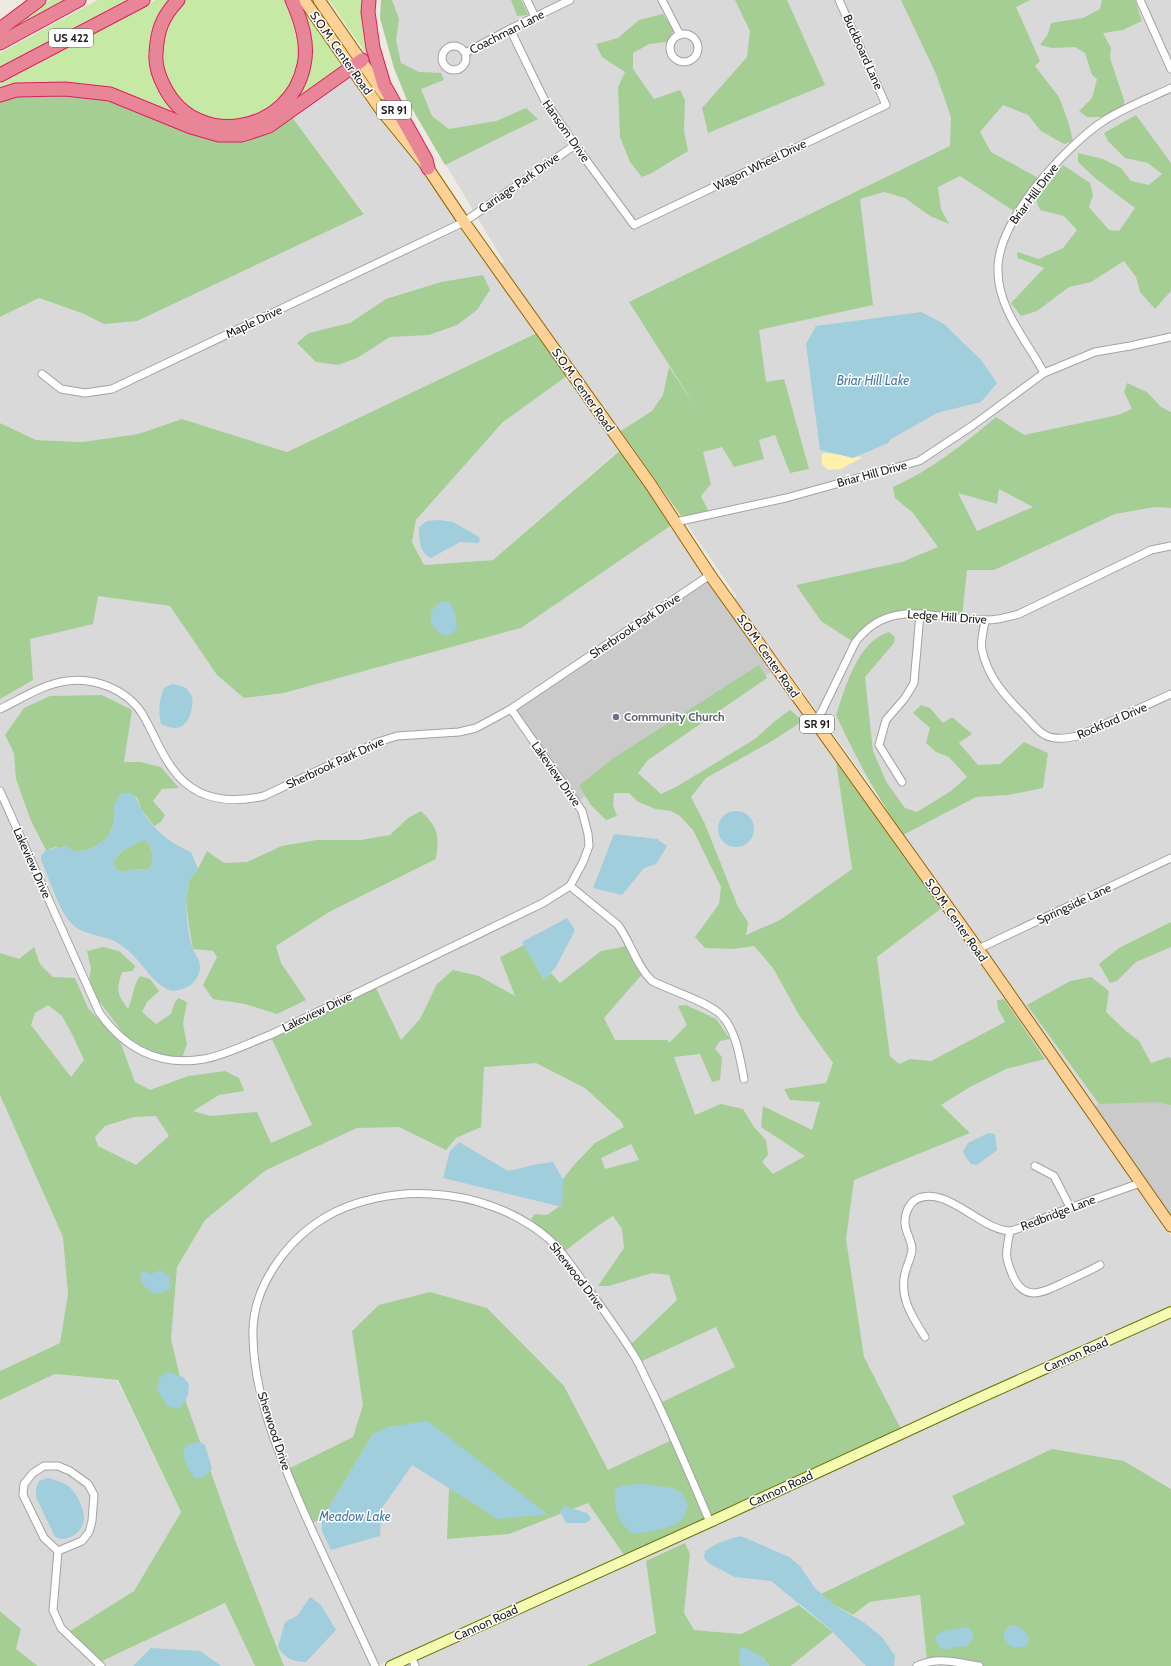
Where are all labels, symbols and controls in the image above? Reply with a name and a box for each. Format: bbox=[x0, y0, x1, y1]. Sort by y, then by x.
street label: Coachman Lane bbox=[467, 6, 547, 57]
street label: S.O.M. Center Road bbox=[307, 8, 376, 97]
street label: Buckboard Lane bbox=[840, 12, 887, 92]
road number: US 422 bbox=[49, 29, 93, 47]
street label: Hansom Drive bbox=[539, 97, 593, 165]
road number: SR 91 bbox=[377, 101, 411, 119]
street label: Wagon Wheel Drive bbox=[711, 136, 809, 193]
street label: Carriage Park Drive bbox=[475, 149, 562, 216]
street label: Briar Hill Drive bbox=[1006, 160, 1061, 227]
street label: Maple Drive bbox=[223, 302, 284, 341]
street label: S.O.M. Center Road bbox=[549, 345, 618, 434]
water label: Briar Hill Lake bbox=[837, 372, 909, 388]
street label: Briar Hill Drive bbox=[835, 457, 909, 490]
street label: Sherbrook Park Drive bbox=[587, 590, 683, 661]
street label: Ledge Hill Drive bbox=[907, 606, 987, 627]
street label: S.O.M. Center Road bbox=[734, 611, 803, 700]
street label: Rockford Drive bbox=[1074, 699, 1149, 742]
place label: Community Church bbox=[624, 709, 725, 724]
marker: Community Church bbox=[611, 712, 621, 722]
road number: SR 91 bbox=[800, 715, 834, 733]
street label: Sherbrook Park Drive bbox=[283, 733, 386, 792]
street label: Lakeview Drive bbox=[529, 738, 584, 809]
street label: Lakeview Drive bbox=[10, 825, 55, 901]
street label: S.O.M. Center Road bbox=[922, 875, 991, 964]
street label: Springside Lane bbox=[1034, 880, 1113, 927]
street label: Lakeview Drive bbox=[279, 988, 354, 1035]
street label: Redbridge Lane bbox=[1018, 1191, 1097, 1234]
street label: Sherwood Drive bbox=[546, 1239, 608, 1312]
street label: Cannon Road bbox=[1041, 1334, 1110, 1375]
street label: Sherwood Drive bbox=[255, 1390, 294, 1472]
street label: Cannon Road bbox=[747, 1467, 815, 1510]
water label: Meadow Lake bbox=[318, 1508, 391, 1524]
street label: Cannon Road bbox=[452, 1601, 520, 1644]

